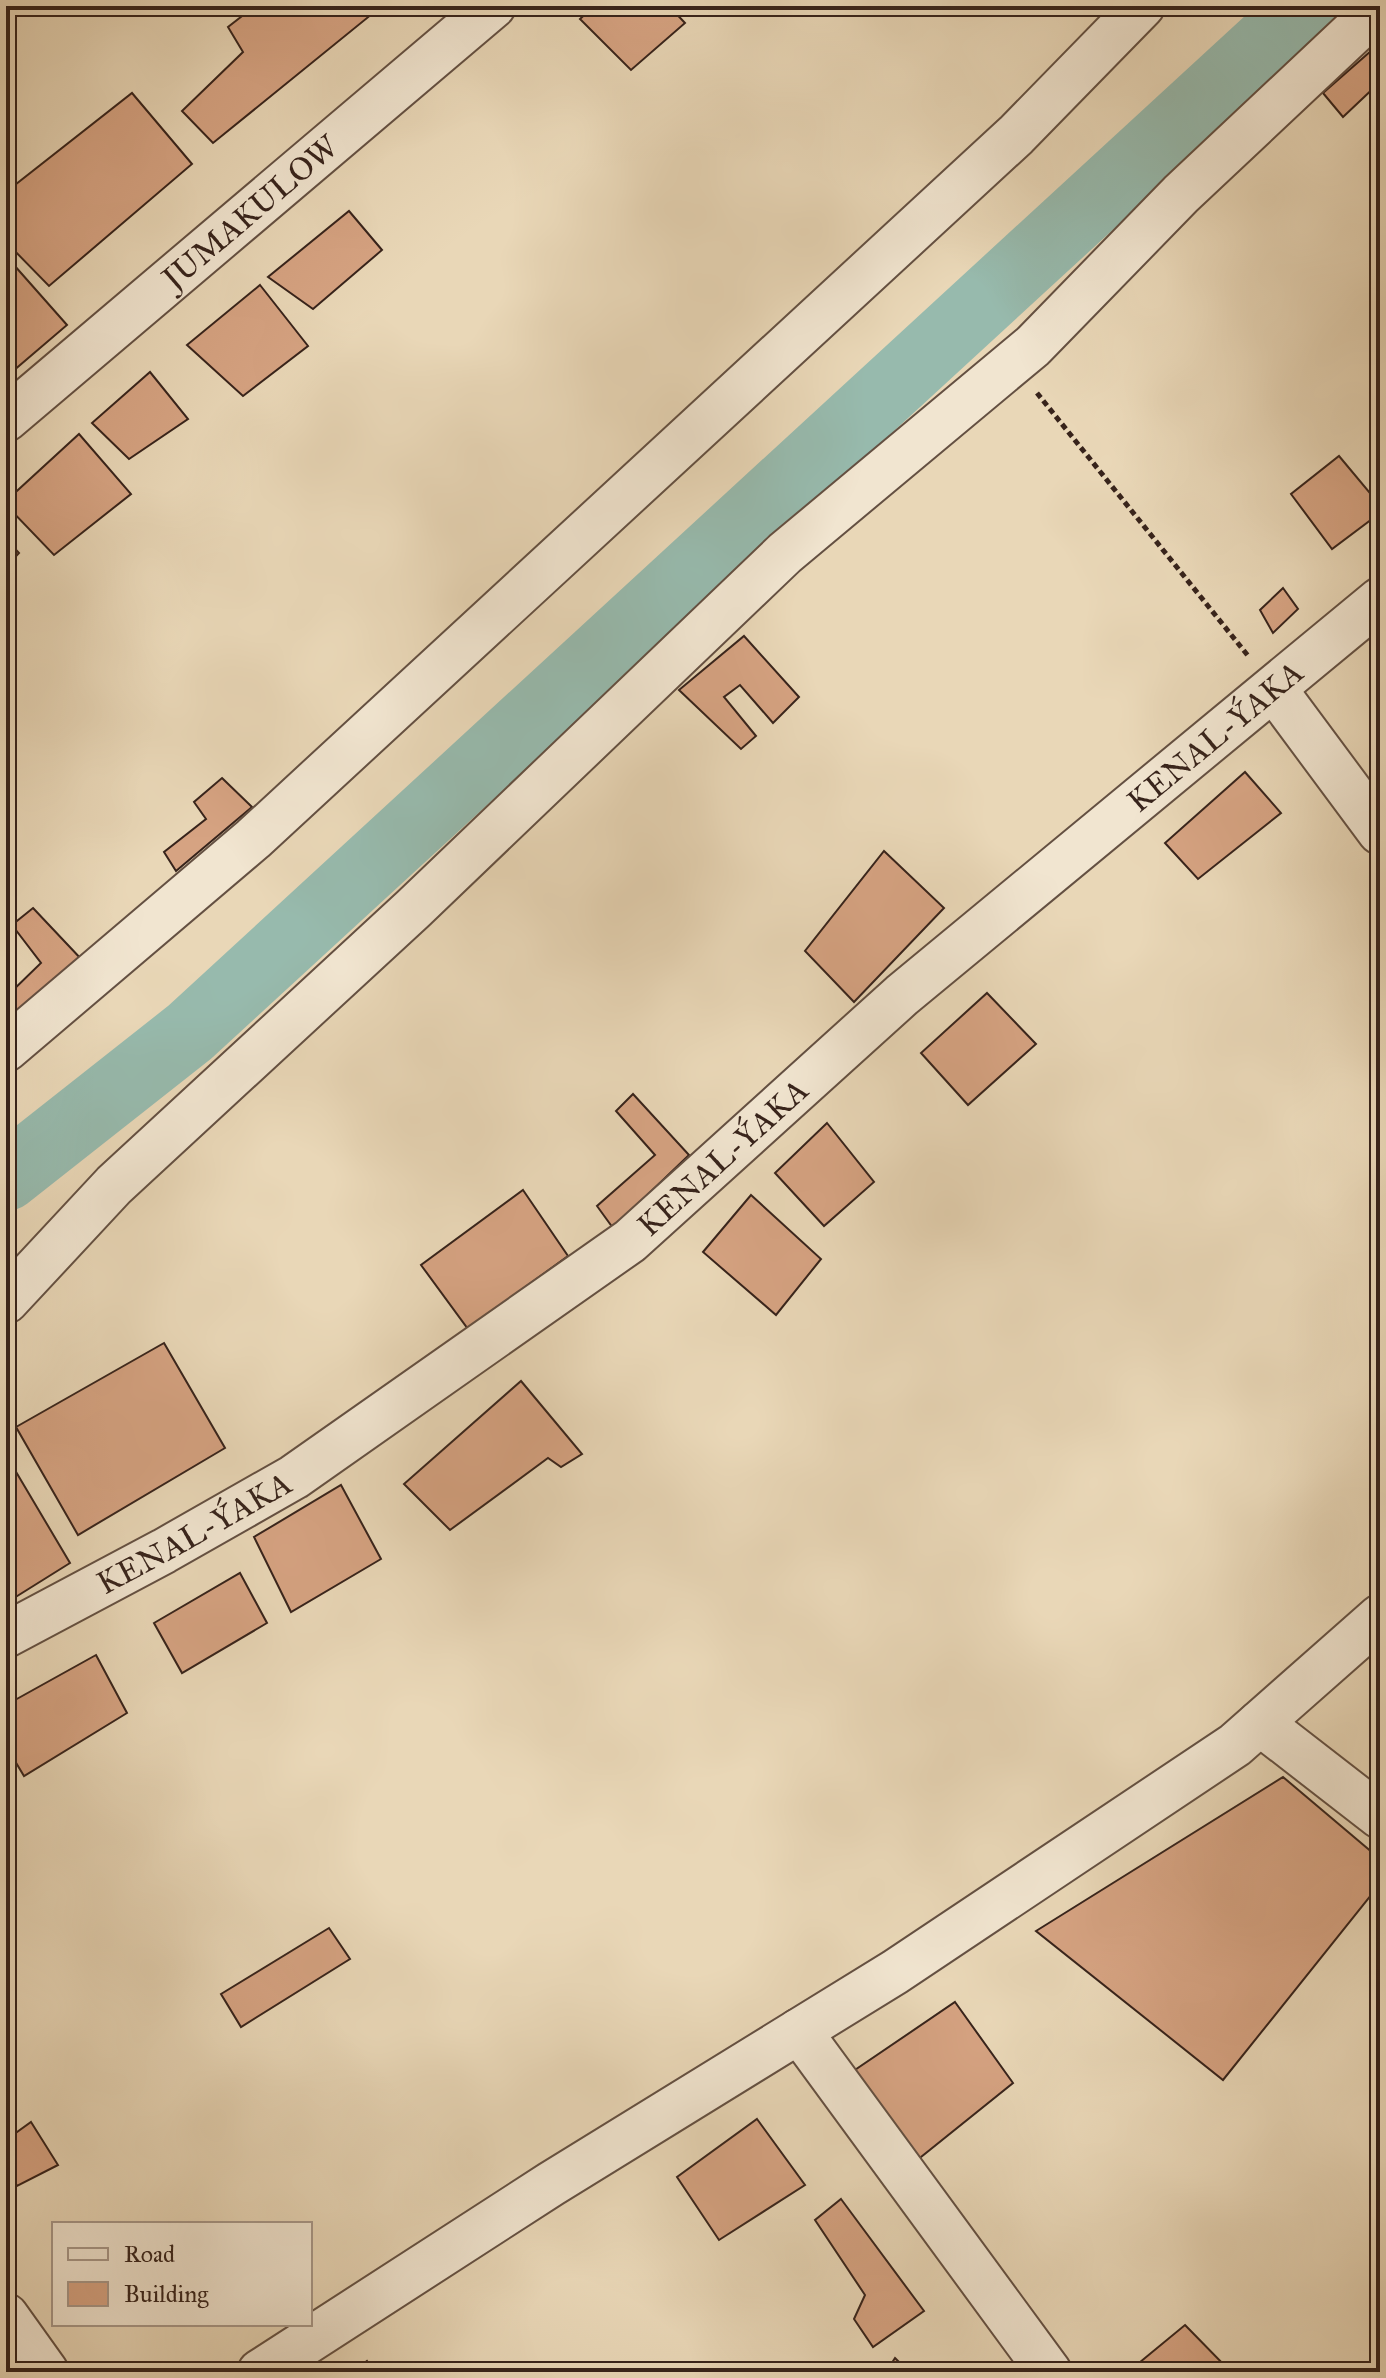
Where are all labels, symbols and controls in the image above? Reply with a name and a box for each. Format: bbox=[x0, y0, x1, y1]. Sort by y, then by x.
street label: JUMAKULOW bbox=[152, 127, 347, 300]
street label: KENAL-ÝAKA bbox=[1120, 652, 1312, 821]
street label: KENAL-ÝAKA bbox=[630, 1070, 817, 1245]
street label: KENAL-ÝAKA bbox=[90, 1463, 299, 1603]
legend bbox=[52, 2222, 312, 2326]
text: Road bbox=[124, 2239, 175, 2269]
text: Building bbox=[124, 2279, 209, 2309]

